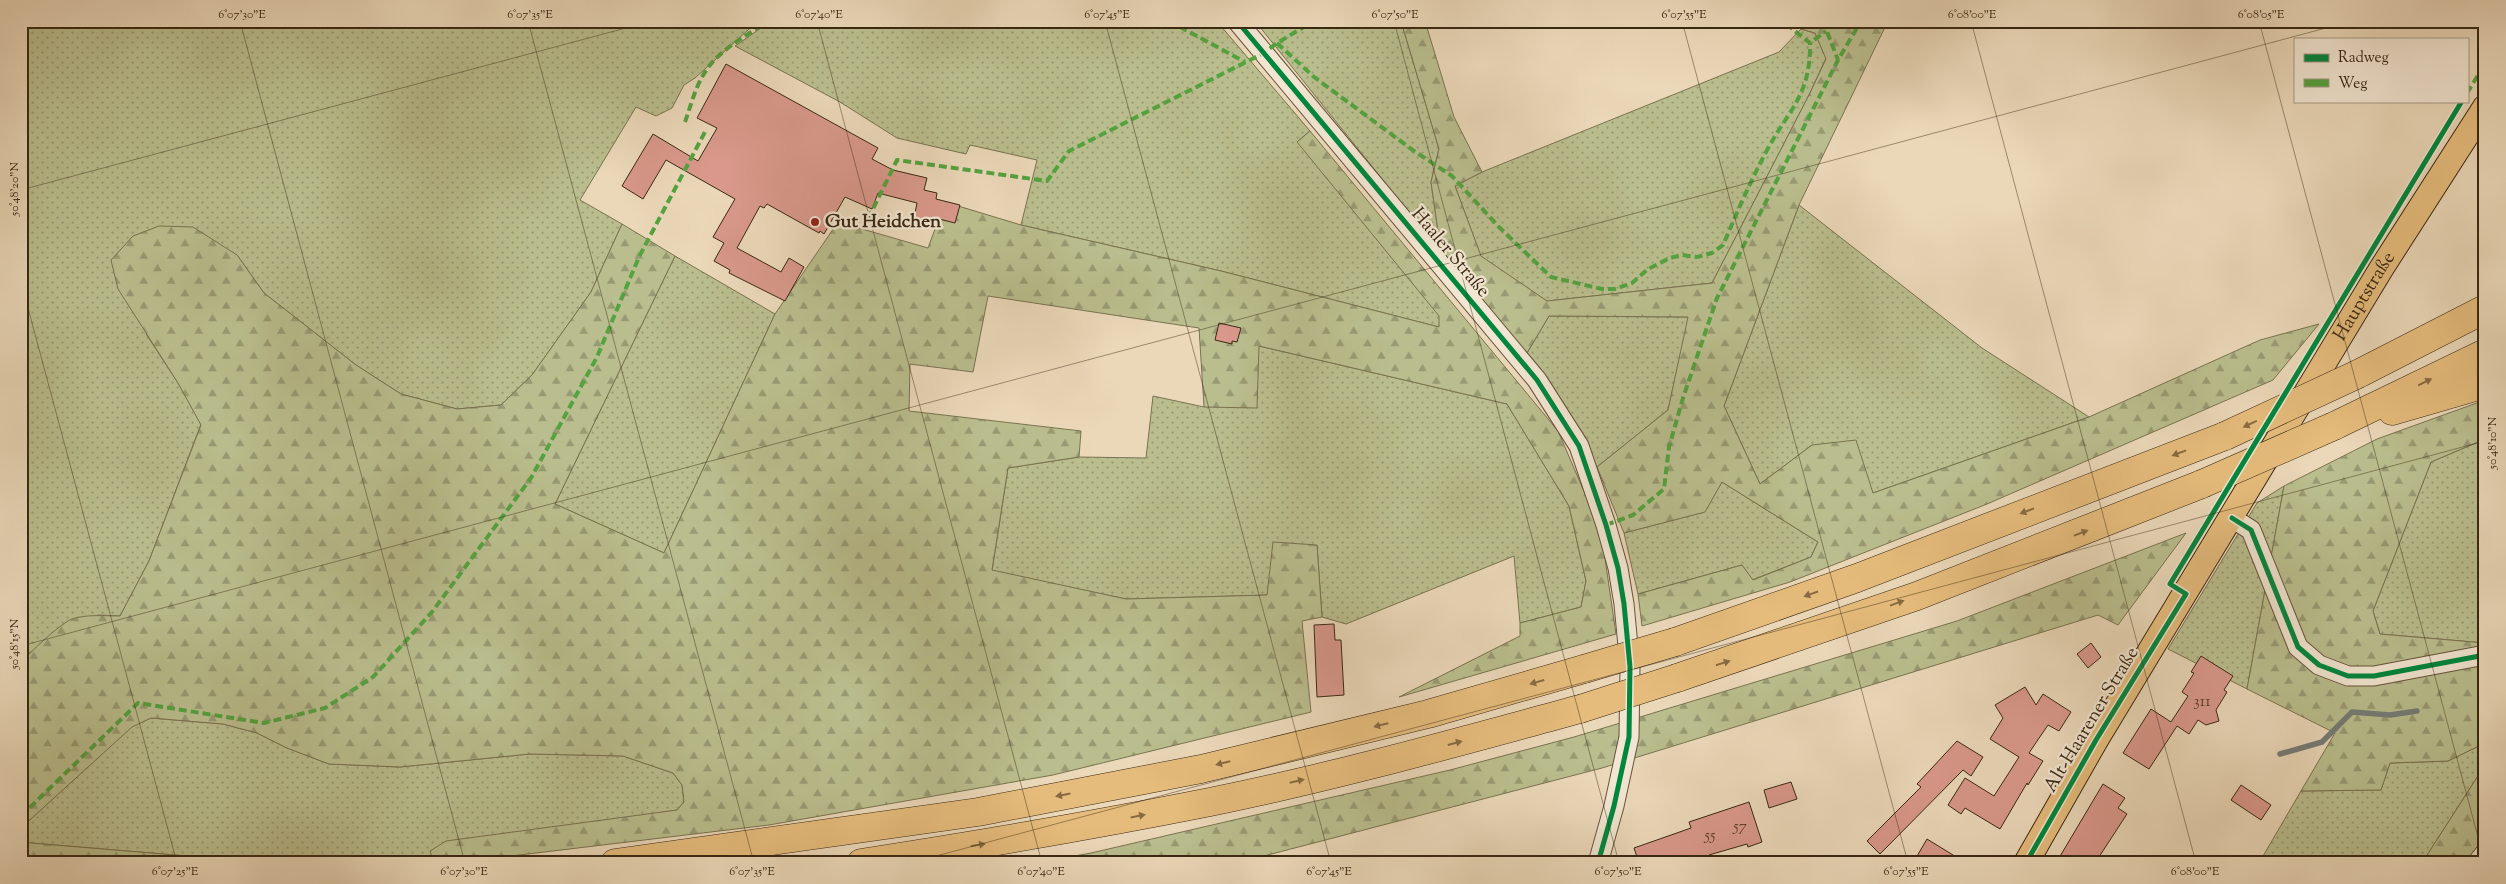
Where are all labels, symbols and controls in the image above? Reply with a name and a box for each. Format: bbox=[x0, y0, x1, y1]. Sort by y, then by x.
text: 6°07'30"E bbox=[218, 6, 267, 24]
text: 6°07'35"E bbox=[507, 6, 554, 24]
text: 6°07'40"E bbox=[795, 6, 844, 24]
text: 6°07'45"E bbox=[1084, 6, 1131, 24]
text: 6°07'50"E bbox=[1372, 6, 1419, 24]
text: 6°07'55"E bbox=[1661, 6, 1707, 24]
text: 6°08'00"E bbox=[1948, 6, 1997, 24]
text: 6°08'05"E bbox=[2238, 6, 2285, 24]
legend bbox=[2294, 38, 2468, 102]
text: Radweg bbox=[2338, 48, 2389, 69]
text: Weg bbox=[2338, 74, 2368, 95]
text: 50°48'20"N bbox=[6, 162, 24, 217]
street label: Haaler Straße bbox=[1404, 202, 1496, 304]
place label: Gut Heidchen bbox=[825, 209, 942, 236]
marker: Gut Heidchen bbox=[809, 216, 821, 228]
street label: Hauptstraße bbox=[2327, 246, 2402, 346]
one-way arrow bbox=[2418, 377, 2433, 386]
text: 50°48'10"N bbox=[2484, 416, 2502, 470]
one-way arrow bbox=[2243, 420, 2257, 428]
one-way arrow bbox=[2172, 450, 2186, 458]
one-way arrow bbox=[2020, 508, 2035, 516]
one-way arrow bbox=[2074, 529, 2089, 537]
one-way arrow bbox=[1803, 590, 1818, 598]
one-way arrow bbox=[1889, 599, 1904, 606]
text: 50°48'15"N bbox=[6, 618, 24, 670]
street label: Alt-Haarener Straße bbox=[2038, 642, 2146, 798]
one-way arrow bbox=[1716, 659, 1731, 667]
one-way arrow bbox=[1530, 679, 1545, 687]
house number: 311 bbox=[2193, 691, 2211, 714]
one-way arrow bbox=[1373, 722, 1388, 730]
one-way arrow bbox=[1447, 739, 1462, 747]
one-way arrow bbox=[1215, 760, 1230, 768]
one-way arrow bbox=[1289, 777, 1304, 785]
one-way arrow bbox=[1055, 792, 1071, 800]
one-way arrow bbox=[1130, 811, 1146, 819]
house number: 57 bbox=[1732, 816, 1747, 839]
house number: 55 bbox=[1703, 825, 1716, 848]
one-way arrow bbox=[971, 840, 987, 848]
text: 6°07'25"E bbox=[152, 863, 199, 881]
text: 6°07'30"E bbox=[440, 863, 489, 881]
text: 6°07'35"E bbox=[729, 863, 776, 881]
text: 6°07'40"E bbox=[1017, 863, 1066, 881]
text: 6°07'45"E bbox=[1306, 863, 1353, 881]
text: 6°07'50"E bbox=[1595, 863, 1642, 881]
text: 6°07'55"E bbox=[1883, 863, 1929, 881]
text: 6°08'00"E bbox=[2171, 863, 2220, 881]

